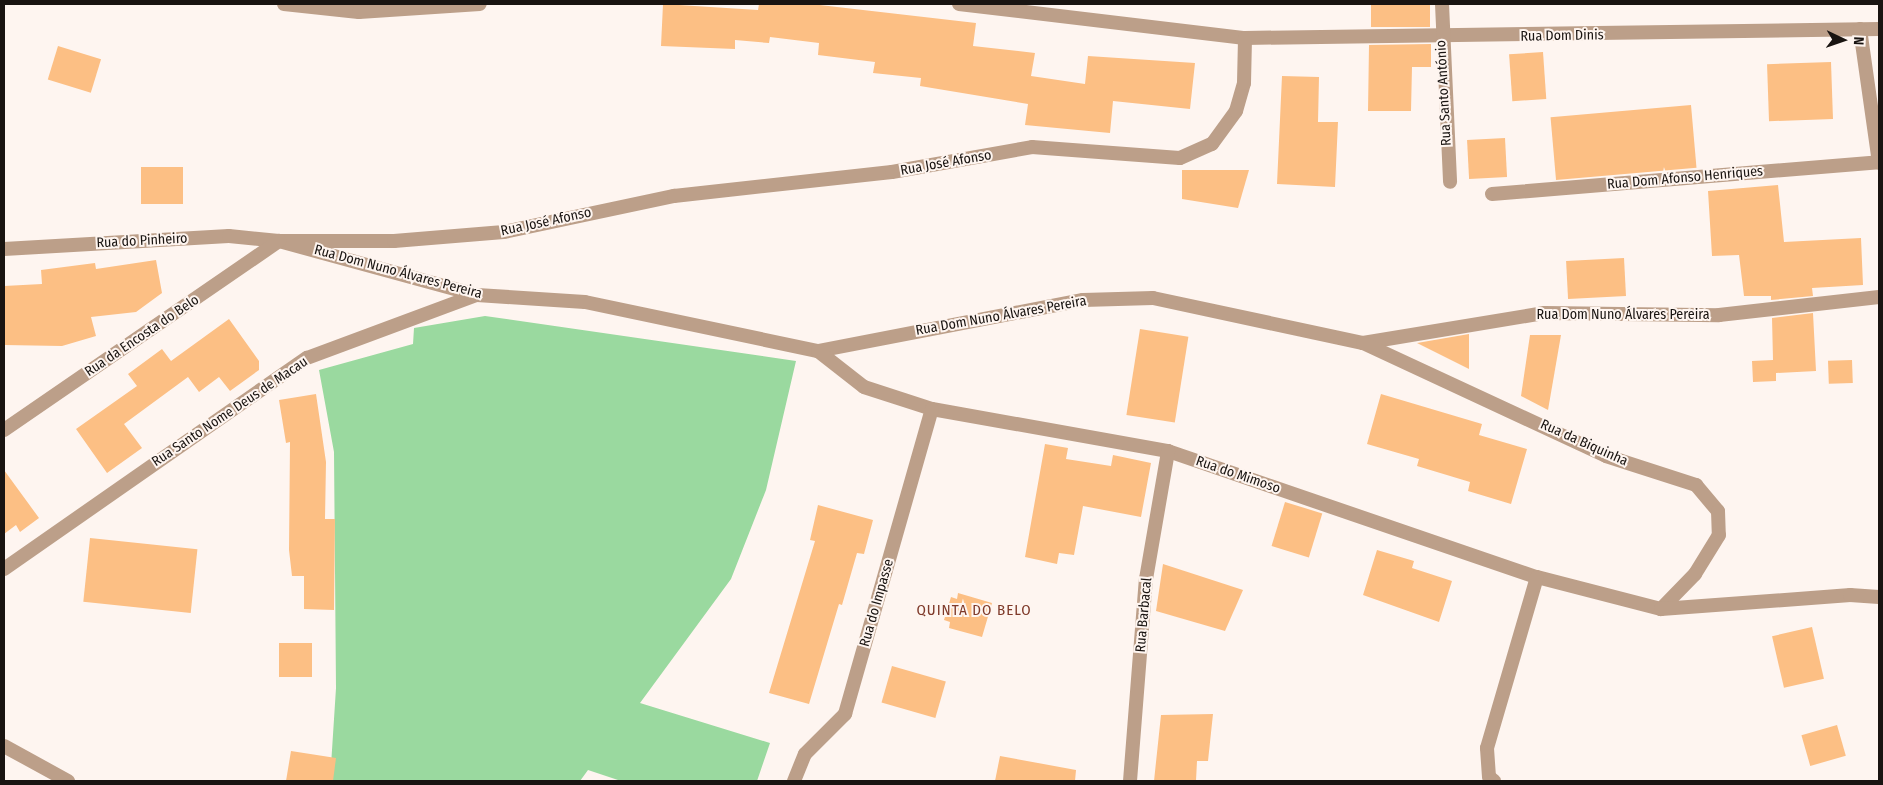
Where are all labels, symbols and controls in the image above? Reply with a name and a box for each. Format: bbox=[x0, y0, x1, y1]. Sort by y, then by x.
north arrow bbox=[1818, 15, 1868, 65]
street label: Rua Dom Dinis bbox=[1520, 27, 1604, 45]
text: N bbox=[1850, 36, 1867, 45]
street label: Rua Santo António bbox=[1433, 40, 1455, 146]
street label: Rua José Afonso bbox=[899, 147, 993, 179]
street label: Rua Dom Afonso Henriques bbox=[1606, 163, 1764, 193]
street label: Rua José Afonso bbox=[499, 204, 593, 240]
street label: Rua do Pinheiro bbox=[96, 230, 188, 252]
street label: Rua Dom Nuno Álvares Pereira bbox=[312, 241, 484, 303]
street label: Rua da Encosta do Belo bbox=[82, 292, 202, 380]
street label: Rua Dom Nuno Álvares Pereira bbox=[914, 293, 1088, 339]
street label: Rua Dom Nuno Álvares Pereira bbox=[1536, 307, 1710, 323]
street label: Rua Santo Nome Deus de Macau bbox=[149, 353, 311, 471]
street label: Rua da Biquinha bbox=[1538, 416, 1630, 470]
street label: Rua do Mimoso bbox=[1194, 453, 1282, 497]
street label: Rua do Impasse bbox=[856, 557, 898, 649]
street label: Rua Barbacal bbox=[1132, 577, 1156, 653]
district label: QUINTA DO BELO bbox=[915, 602, 1033, 620]

